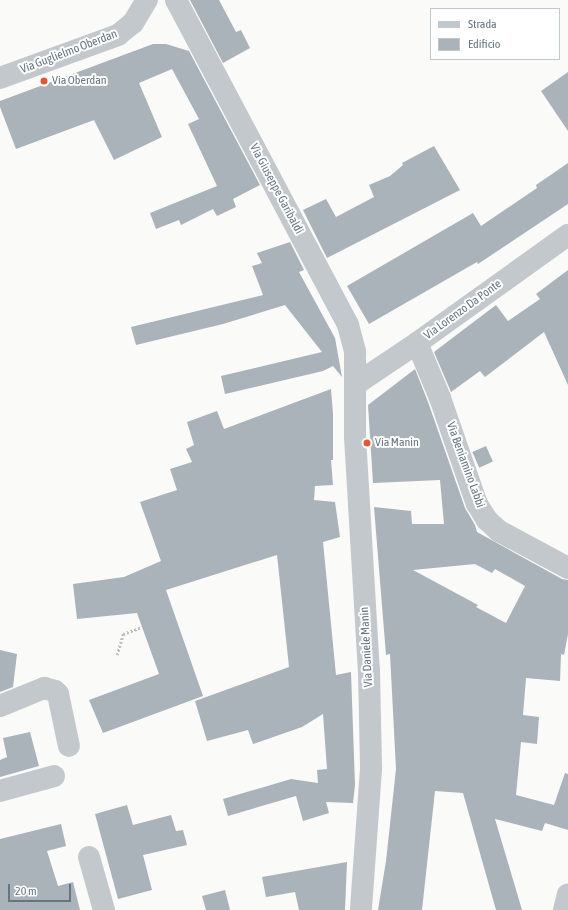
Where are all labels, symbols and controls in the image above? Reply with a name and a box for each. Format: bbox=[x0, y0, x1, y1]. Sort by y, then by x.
legend bbox=[430, 8, 560, 60]
text: Strada bbox=[468, 17, 497, 31]
street label: Via Guglielmo Oberdan bbox=[19, 27, 119, 77]
text: Edificio bbox=[468, 37, 500, 51]
place label: Via Oberdan bbox=[52, 74, 107, 88]
marker: Via Oberdan bbox=[39, 76, 49, 86]
street label: Via Giuseppe Garibaldi bbox=[246, 141, 306, 237]
street label: Via Lorenzo Da Ponte bbox=[421, 277, 505, 343]
street label: Via Beniamino Labbi bbox=[443, 420, 487, 510]
place label: Via Manin bbox=[375, 436, 419, 450]
marker: Via Manin bbox=[362, 438, 372, 448]
street label: Via Daniele Manin bbox=[358, 606, 376, 688]
scale bar bbox=[10, 876, 73, 902]
text: 20 m bbox=[15, 884, 37, 898]

